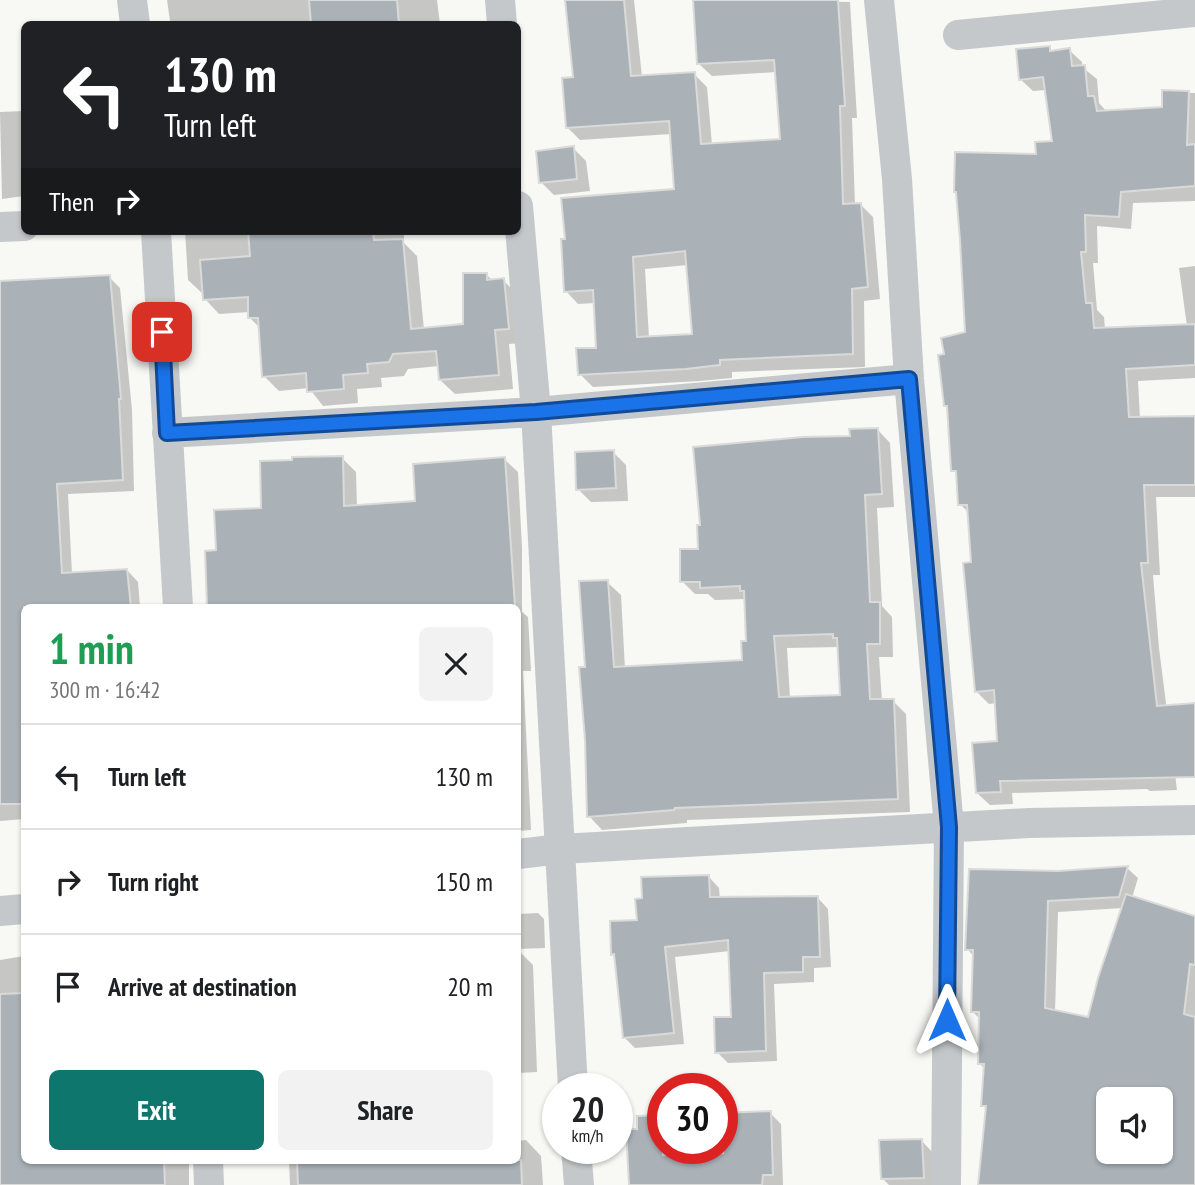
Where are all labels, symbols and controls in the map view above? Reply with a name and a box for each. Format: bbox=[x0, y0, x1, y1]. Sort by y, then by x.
text: 130 m bbox=[164, 42, 277, 106]
icon: left bbox=[49, 49, 140, 140]
text: Turn left bbox=[164, 104, 256, 146]
icon: right bbox=[108, 182, 146, 220]
text: Then bbox=[49, 185, 94, 218]
pin bbox=[132, 302, 192, 362]
icon: arrive bbox=[143, 313, 181, 351]
text: 1 min bbox=[49, 621, 134, 676]
button: close bbox=[419, 627, 493, 701]
text: 300 m · 16:42 bbox=[49, 675, 161, 704]
icon: left bbox=[49, 758, 87, 796]
text: Turn left bbox=[108, 760, 186, 793]
text: 130 m bbox=[435, 760, 493, 793]
icon: right bbox=[49, 863, 87, 901]
text: Turn right bbox=[108, 865, 199, 898]
text: 150 m bbox=[435, 865, 493, 898]
icon: arrive bbox=[49, 968, 87, 1006]
text: Arrive at destination bbox=[108, 970, 297, 1003]
text: 20 m bbox=[447, 970, 493, 1003]
position arrow bbox=[910, 983, 984, 1057]
button: Exit bbox=[49, 1070, 264, 1150]
button: Share bbox=[278, 1070, 493, 1150]
speed limit sign: 30 bbox=[647, 1073, 738, 1164]
text: 20 bbox=[571, 1086, 604, 1132]
map controls bbox=[1096, 1087, 1173, 1164]
button: sound bbox=[1096, 1087, 1173, 1164]
text: km/h bbox=[572, 1124, 603, 1147]

